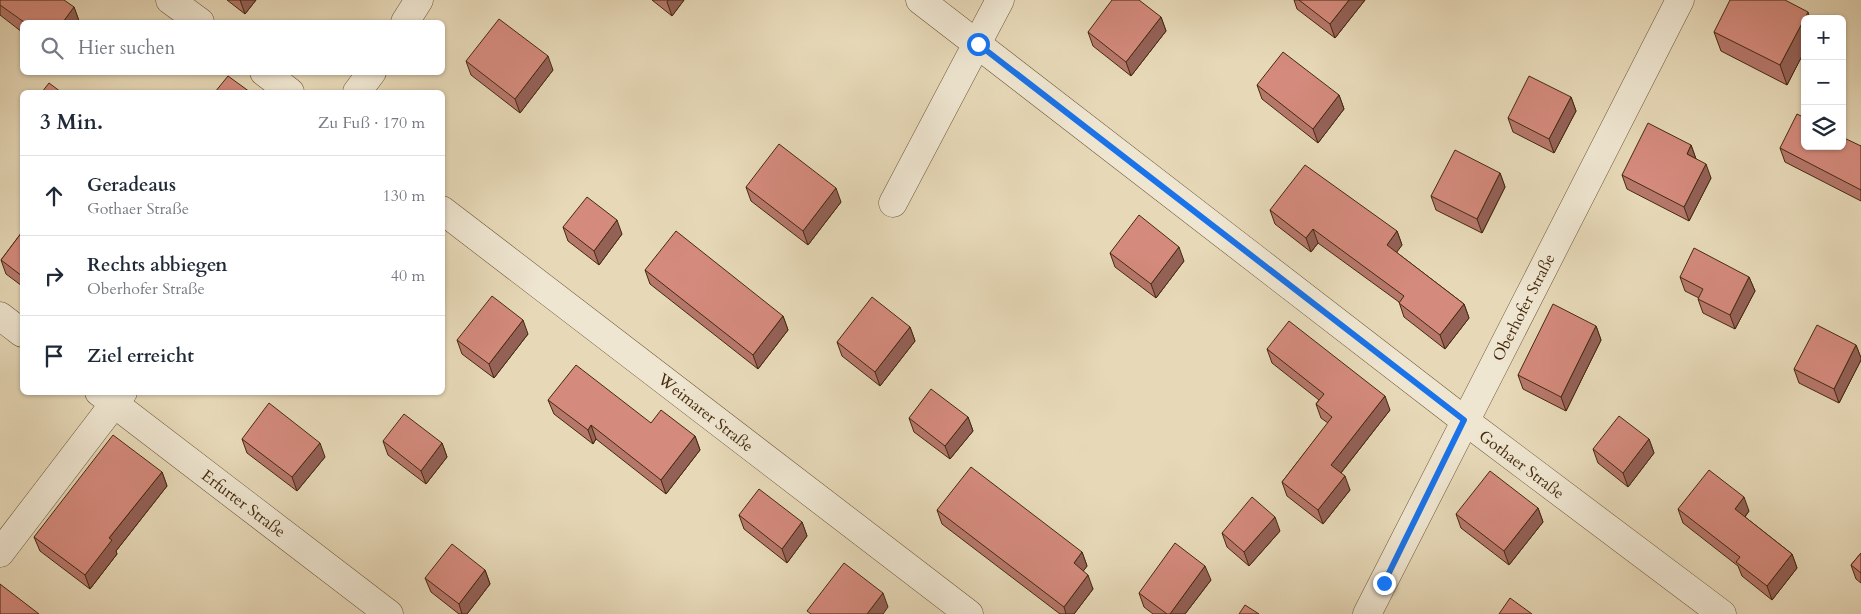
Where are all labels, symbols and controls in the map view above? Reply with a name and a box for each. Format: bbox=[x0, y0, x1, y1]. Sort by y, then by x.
map controls bbox=[1801, 15, 1846, 150]
button: + bbox=[1801, 15, 1846, 60]
search box bbox=[20, 20, 445, 75]
route start bbox=[967, 33, 990, 56]
icon: search bbox=[38, 34, 66, 62]
text: Hier suchen bbox=[78, 35, 175, 61]
button: − bbox=[1801, 60, 1846, 105]
button: layers bbox=[1801, 105, 1846, 150]
text: 3 Min. bbox=[40, 108, 103, 137]
text: Zu Fuß · 170 m bbox=[318, 112, 425, 134]
text: Geradeaus bbox=[87, 172, 176, 198]
icon: ahead bbox=[40, 182, 68, 210]
text: 130 m bbox=[383, 185, 425, 207]
text: Gothaer Straße bbox=[87, 198, 189, 220]
street label: Oberhofer Straße bbox=[1487, 250, 1560, 365]
text: Rechts abbiegen bbox=[87, 252, 228, 278]
icon: right bbox=[40, 262, 68, 290]
text: 40 m bbox=[391, 265, 425, 287]
text: Oberhofer Straße bbox=[87, 278, 205, 300]
icon: arrive bbox=[40, 342, 68, 370]
text: Ziel erreicht bbox=[87, 343, 194, 369]
street label: Weimarer Straße bbox=[652, 368, 758, 457]
street label: Gothaer Straße bbox=[1474, 425, 1569, 504]
street label: Erfurter Straße bbox=[197, 465, 290, 543]
route end bbox=[1373, 572, 1396, 595]

